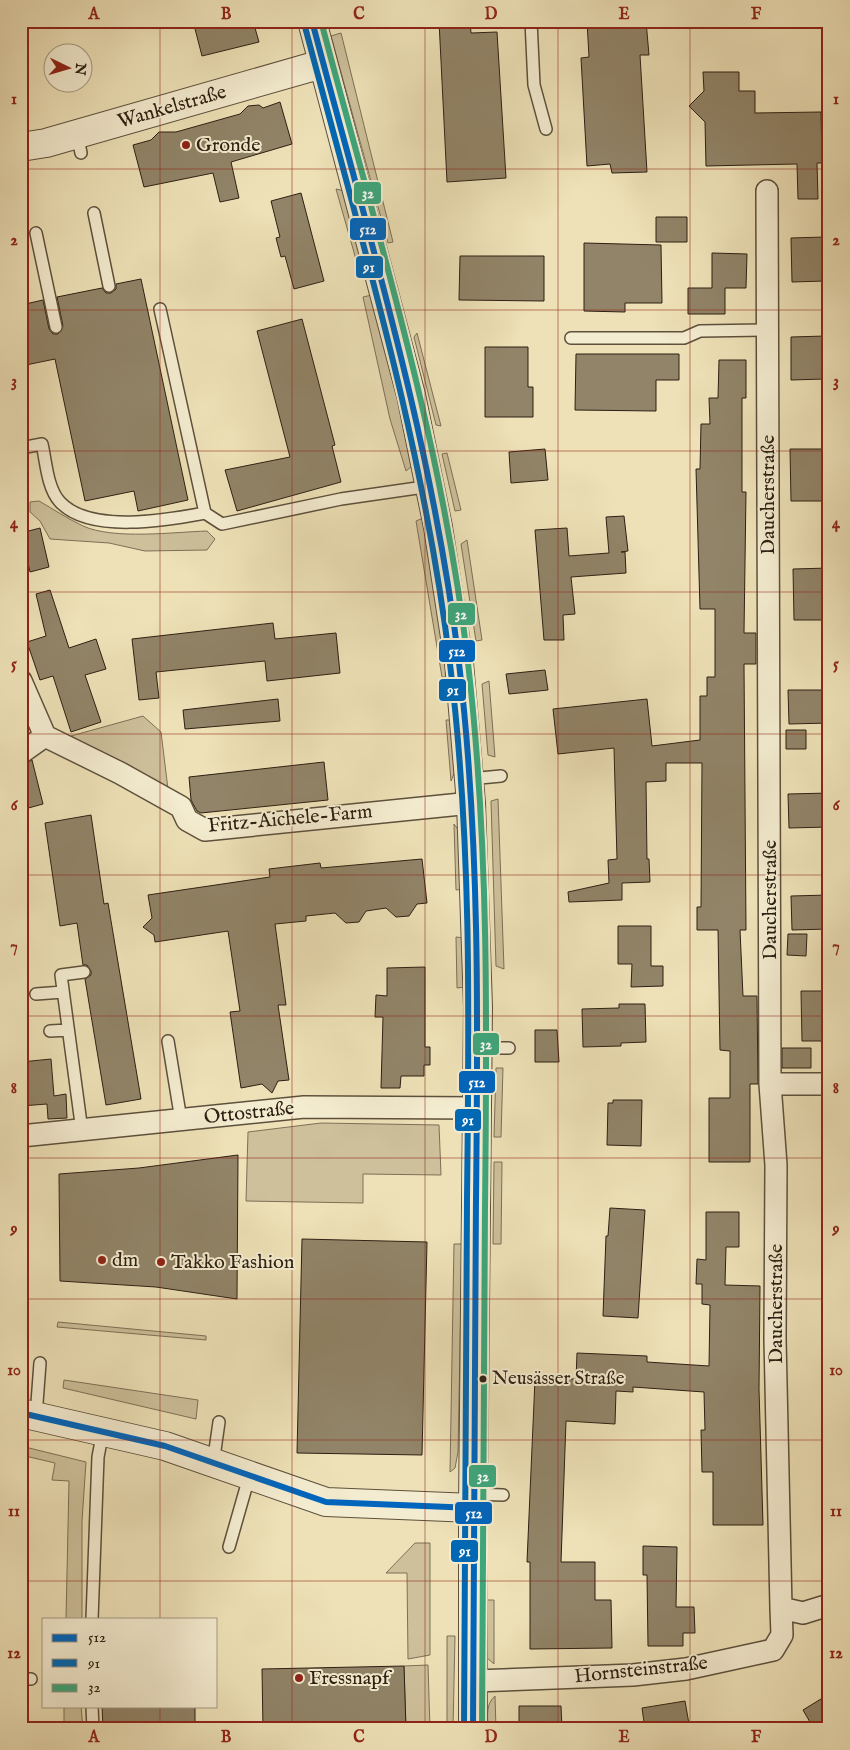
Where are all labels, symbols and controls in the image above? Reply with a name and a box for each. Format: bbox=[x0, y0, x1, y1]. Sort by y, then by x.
text: A bbox=[88, 5, 101, 25]
text: B bbox=[221, 5, 232, 25]
text: C bbox=[353, 5, 365, 25]
text: D bbox=[485, 5, 498, 25]
text: E bbox=[618, 5, 630, 25]
text: F bbox=[751, 5, 762, 25]
north arrow bbox=[42, 42, 92, 92]
text: N bbox=[70, 61, 90, 76]
street label: Wankelstraße bbox=[115, 80, 229, 134]
text: 1 bbox=[11, 90, 17, 110]
text: 1 bbox=[833, 90, 839, 110]
place label: Gronde bbox=[196, 133, 260, 158]
marker: Gronde bbox=[180, 139, 192, 151]
line badge: 32 bbox=[353, 181, 382, 205]
text: 32 bbox=[362, 185, 374, 203]
line badge: 512 bbox=[349, 217, 387, 241]
text: 512 bbox=[360, 221, 377, 239]
text: 2 bbox=[10, 231, 18, 251]
text: 2 bbox=[832, 231, 840, 251]
line badge: 91 bbox=[355, 255, 384, 279]
text: 91 bbox=[362, 259, 375, 277]
text: 3 bbox=[11, 372, 17, 392]
text: 3 bbox=[833, 372, 839, 392]
street label: Daucherstraße bbox=[756, 435, 781, 555]
text: 4 bbox=[10, 514, 19, 534]
text: 4 bbox=[832, 514, 841, 534]
line badge: 32 bbox=[447, 602, 476, 626]
text: 32 bbox=[455, 606, 467, 624]
line badge: 512 bbox=[438, 639, 476, 663]
text: 512 bbox=[449, 643, 466, 661]
text: 5 bbox=[11, 655, 17, 675]
text: 5 bbox=[833, 655, 839, 675]
line badge: 91 bbox=[438, 678, 467, 702]
text: 91 bbox=[446, 682, 459, 700]
text: 6 bbox=[11, 796, 19, 816]
text: 6 bbox=[833, 796, 841, 816]
street label: Fritz-Aichele-Farm bbox=[207, 799, 373, 839]
street label: Daucherstraße bbox=[758, 840, 783, 960]
text: 7 bbox=[10, 937, 18, 957]
text: 7 bbox=[832, 937, 840, 957]
line badge: 32 bbox=[472, 1032, 500, 1056]
text: 32 bbox=[480, 1036, 492, 1054]
line badge: 512 bbox=[458, 1070, 496, 1094]
text: 512 bbox=[469, 1074, 486, 1092]
text: 8 bbox=[11, 1079, 17, 1099]
text: 8 bbox=[833, 1079, 839, 1099]
street label: Ottostraße bbox=[203, 1096, 295, 1130]
line badge: 91 bbox=[454, 1108, 482, 1132]
text: 91 bbox=[461, 1112, 474, 1130]
text: 9 bbox=[10, 1220, 18, 1240]
text: 9 bbox=[832, 1220, 840, 1240]
street label: Daucherstraße bbox=[764, 1244, 789, 1364]
place label: dm bbox=[112, 1248, 138, 1273]
place label: Takko Fashion bbox=[171, 1250, 295, 1275]
marker: dm bbox=[96, 1254, 108, 1266]
marker: Takko Fashion bbox=[155, 1256, 167, 1268]
text: 10 bbox=[7, 1361, 21, 1381]
text: 10 bbox=[829, 1361, 843, 1381]
place label: Neusässer Straße bbox=[492, 1367, 625, 1391]
marker: Neusässer Straße bbox=[478, 1374, 488, 1384]
line badge: 32 bbox=[468, 1464, 497, 1488]
text: 32 bbox=[477, 1468, 489, 1486]
line badge: 512 bbox=[454, 1501, 493, 1525]
text: 11 bbox=[8, 1502, 20, 1522]
text: 11 bbox=[830, 1502, 842, 1522]
text: 512 bbox=[466, 1505, 483, 1523]
line badge: 91 bbox=[450, 1539, 479, 1563]
text: 91 bbox=[458, 1543, 471, 1561]
legend bbox=[42, 1618, 218, 1708]
text: 512 bbox=[88, 1628, 106, 1647]
text: 12 bbox=[7, 1644, 21, 1664]
text: 12 bbox=[829, 1644, 843, 1664]
street label: Hornsteinstraße bbox=[573, 1651, 709, 1689]
text: 91 bbox=[87, 1654, 100, 1673]
place label: Fressnapf bbox=[309, 1666, 393, 1691]
marker: Fressnapf bbox=[293, 1672, 305, 1684]
text: 32 bbox=[88, 1678, 101, 1697]
text: A bbox=[88, 1728, 101, 1748]
text: B bbox=[221, 1728, 232, 1748]
text: C bbox=[353, 1728, 365, 1748]
text: D bbox=[485, 1728, 498, 1748]
text: E bbox=[618, 1728, 630, 1748]
text: F bbox=[751, 1728, 762, 1748]

